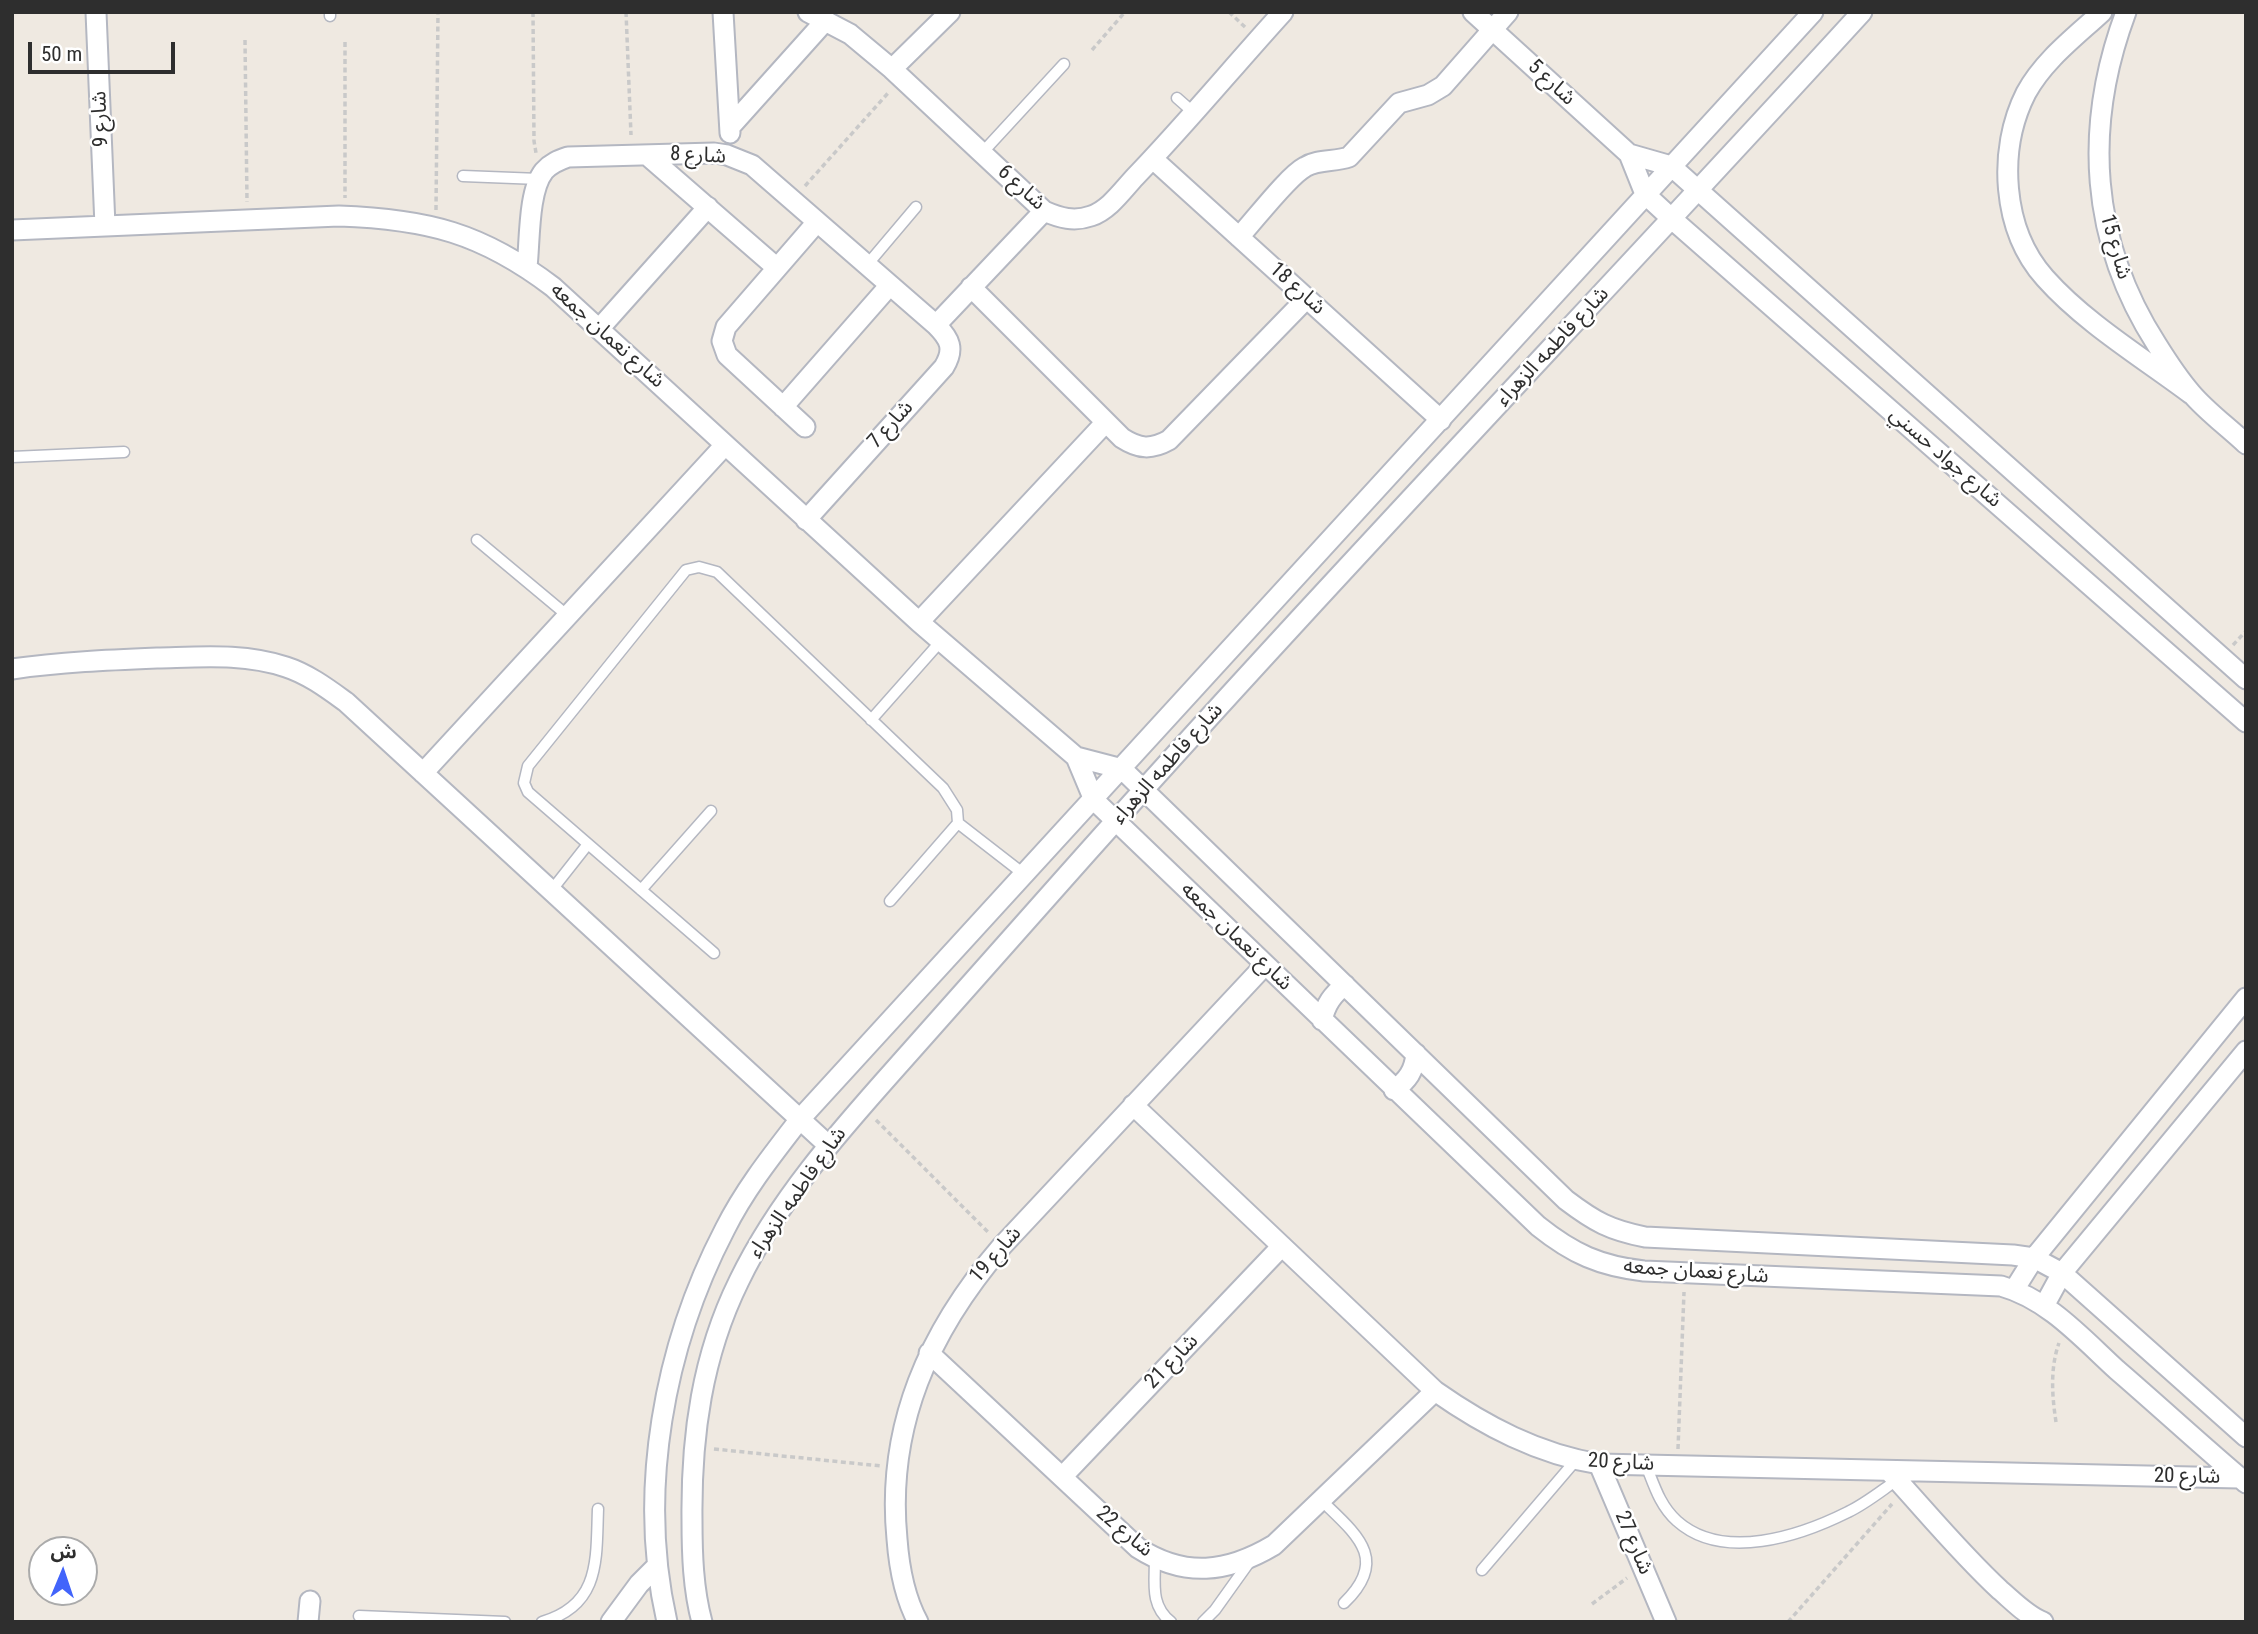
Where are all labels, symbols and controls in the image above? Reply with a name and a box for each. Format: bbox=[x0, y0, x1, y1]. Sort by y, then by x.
scale bar bbox=[32, 28, 178, 72]
text: 50 m bbox=[41, 42, 82, 66]
street label: شارع 5 bbox=[1522, 55, 1580, 111]
street label: شارع 9 bbox=[87, 91, 115, 147]
street label: شارع 8 bbox=[669, 142, 727, 170]
street label: شارع 6 bbox=[992, 160, 1050, 216]
street label: شارع 15 bbox=[2094, 212, 2136, 282]
street label: شارع 18 bbox=[1264, 257, 1330, 321]
street label: شارع نعمان جمعه bbox=[545, 278, 669, 394]
street label: شارع فاطمه الزهراء bbox=[1491, 282, 1615, 412]
street label: شارع 7 bbox=[863, 396, 919, 454]
street label: شارع جواد حسني bbox=[1884, 402, 2006, 514]
street label: شارع فاطمه الزهراء bbox=[1107, 698, 1229, 830]
street label: شارع نعمان جمعه bbox=[1175, 877, 1297, 997]
street label: شارع فاطمه الزهراء bbox=[744, 1123, 852, 1263]
street label: شارع 19 bbox=[965, 1222, 1027, 1288]
street label: شارع نعمان جمعه bbox=[1623, 1254, 1769, 1290]
street label: شارع 21 bbox=[1140, 1329, 1204, 1395]
street label: شارع 20 bbox=[1587, 1449, 1655, 1477]
street label: شارع 20 bbox=[2154, 1464, 2220, 1490]
street label: شارع 22 bbox=[1090, 1501, 1158, 1563]
street label: شارع 27 bbox=[1608, 1507, 1658, 1579]
north arrow bbox=[28, 1536, 98, 1606]
text: ش bbox=[50, 1540, 77, 1563]

